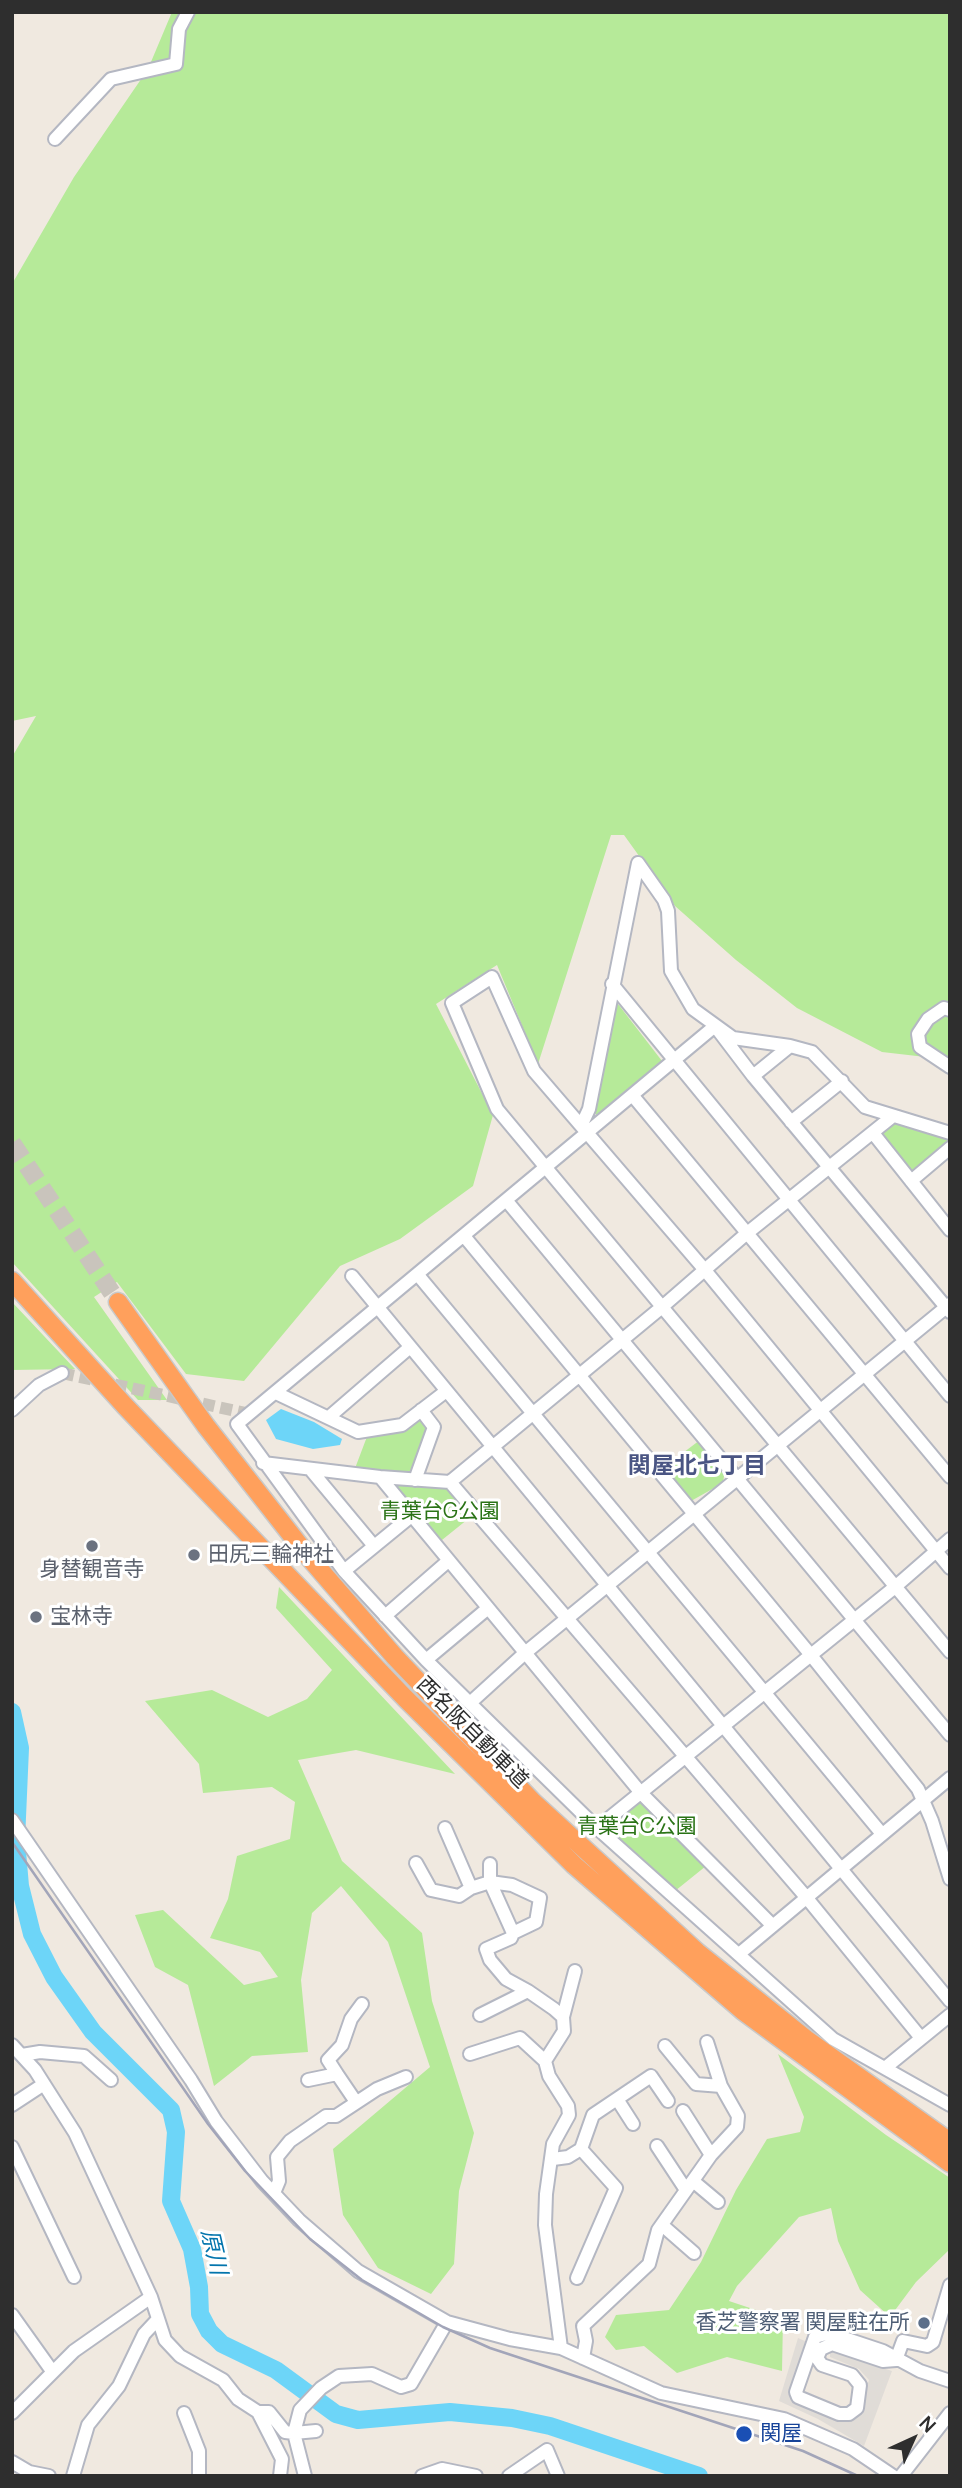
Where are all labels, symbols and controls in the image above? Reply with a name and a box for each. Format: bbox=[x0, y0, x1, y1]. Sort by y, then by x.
district label: 関屋北七丁目 bbox=[628, 1453, 766, 1481]
park label: 青葉台G公園 bbox=[380, 1499, 500, 1525]
marker: 身替観音寺 bbox=[84, 1538, 100, 1554]
place label: 田尻三輪神社 bbox=[208, 1542, 334, 1568]
marker: 田尻三輪神社 bbox=[186, 1547, 202, 1563]
place label: 身替観音寺 bbox=[40, 1557, 144, 1583]
place label: 宝林寺 bbox=[50, 1604, 113, 1630]
marker: 宝林寺 bbox=[28, 1609, 44, 1625]
street label: 西名阪自動車道 bbox=[411, 1672, 533, 1794]
park label: 青葉台C公園 bbox=[577, 1814, 697, 1840]
water label: 原川 bbox=[194, 2226, 232, 2278]
place label: 香芝警察署 関屋駐在所 bbox=[696, 2310, 910, 2336]
marker: 香芝警察署 関屋駐在所 bbox=[916, 2315, 932, 2331]
north arrow bbox=[878, 2404, 948, 2474]
text: N bbox=[914, 2410, 942, 2438]
place label: 関屋 bbox=[760, 2421, 802, 2447]
marker: 関屋 bbox=[734, 2424, 754, 2444]

